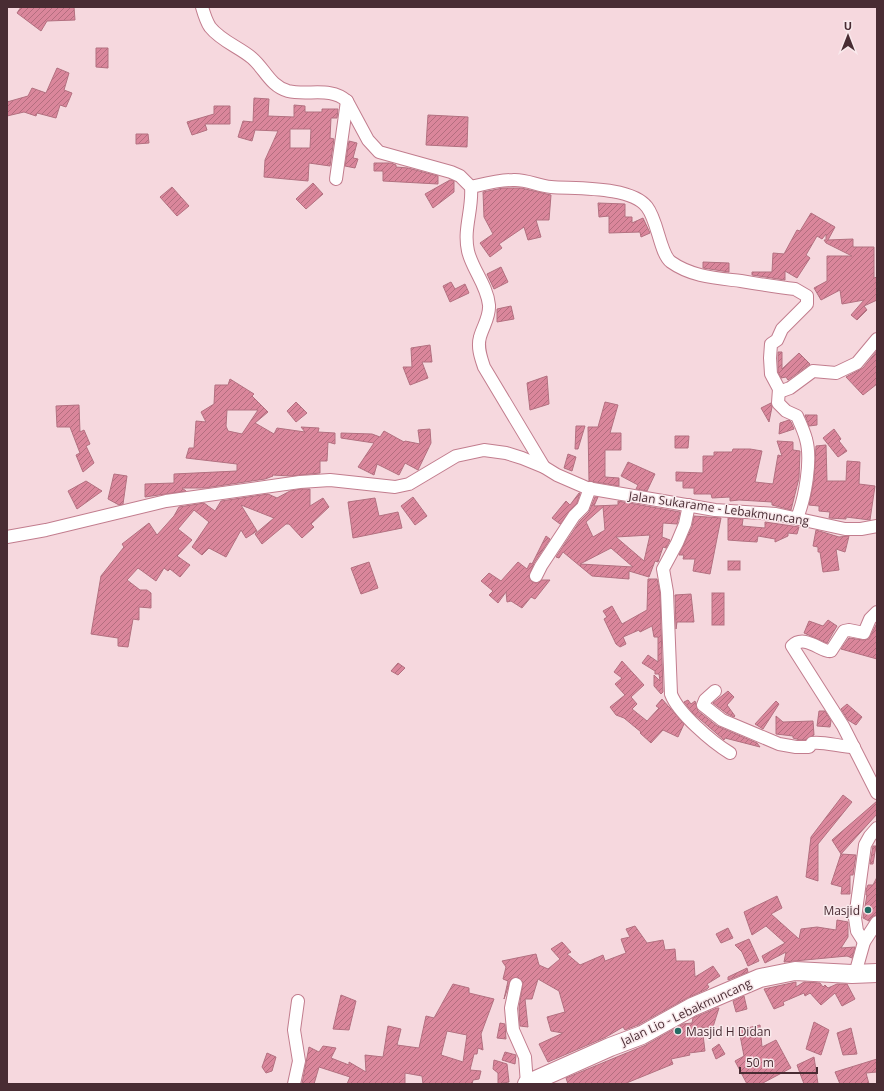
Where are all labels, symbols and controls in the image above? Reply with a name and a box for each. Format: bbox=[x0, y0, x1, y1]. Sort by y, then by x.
north arrow bbox=[828, 16, 868, 56]
text: U bbox=[844, 18, 852, 33]
street label: Jalan Sukarame - Lebakmuncang bbox=[627, 487, 811, 529]
place label: Masjid bbox=[823, 902, 860, 919]
marker: Masjid bbox=[863, 905, 873, 915]
street label: Jalan Lio - Lebakmuncang bbox=[617, 974, 754, 1050]
place label: Masjid H Didan bbox=[686, 1023, 771, 1040]
marker: Masjid H Didan bbox=[673, 1026, 683, 1036]
scale bar bbox=[740, 1049, 817, 1075]
text: 50 m bbox=[746, 1054, 774, 1071]

